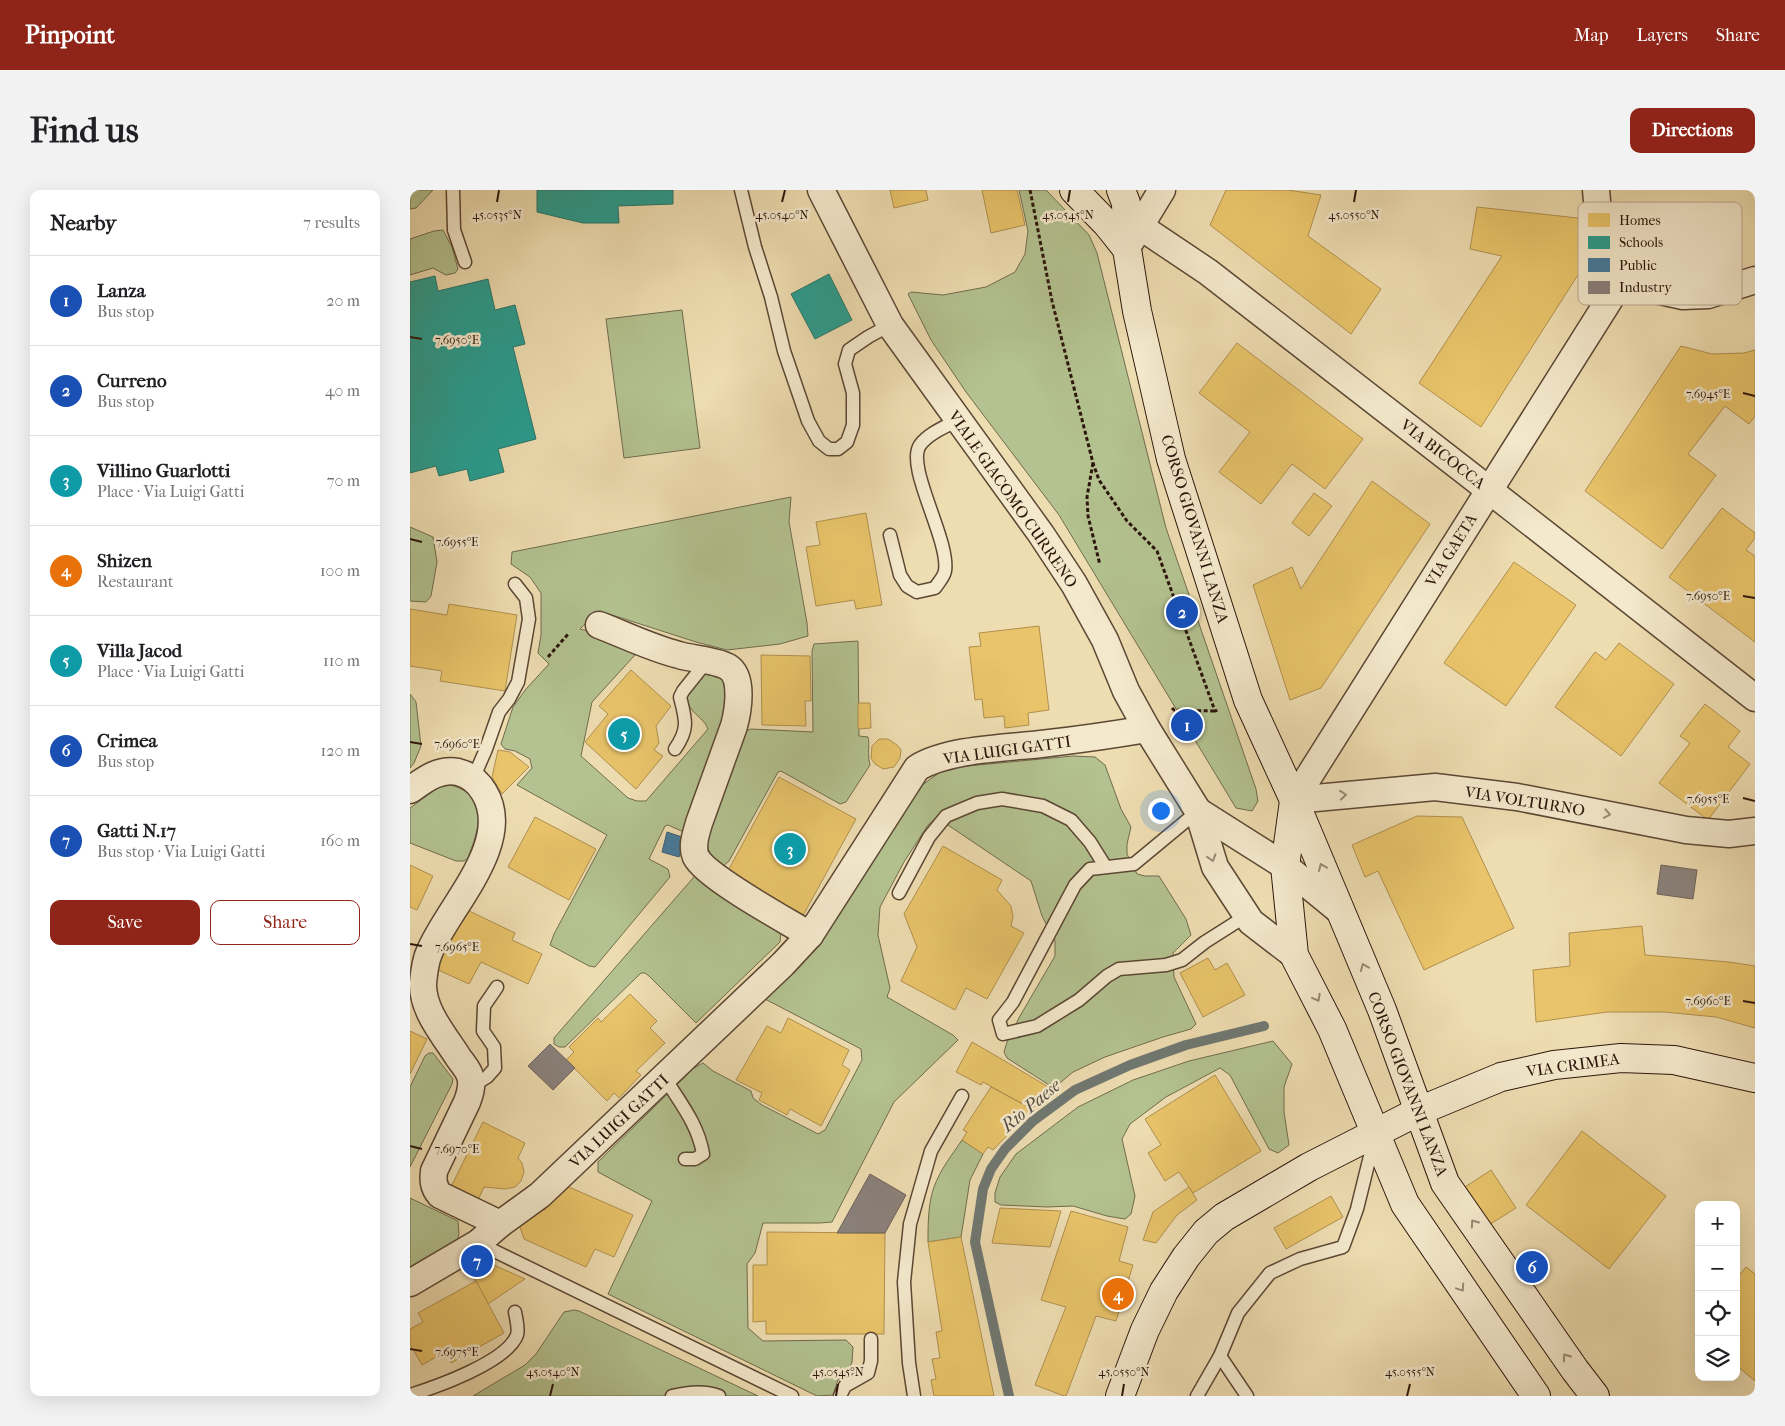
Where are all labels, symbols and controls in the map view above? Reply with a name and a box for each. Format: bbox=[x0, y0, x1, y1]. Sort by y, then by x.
text: Pinpoint bbox=[25, 21, 115, 49]
text: Map bbox=[1574, 25, 1608, 46]
text: Layers bbox=[1636, 25, 1688, 46]
text: Share bbox=[1716, 25, 1760, 46]
button: Directions bbox=[1630, 108, 1755, 153]
text: Find us bbox=[30, 110, 139, 151]
legend bbox=[1578, 202, 1742, 305]
text: 45.0535°N bbox=[472, 208, 522, 222]
text: 45.0540°N bbox=[755, 208, 809, 222]
text: 45.0545°N bbox=[1042, 208, 1094, 222]
text: 45.0550°N bbox=[1328, 208, 1380, 222]
text: Nearby bbox=[50, 211, 116, 235]
text: Homes bbox=[1619, 212, 1661, 229]
text: 7 results bbox=[303, 213, 360, 232]
text: Schools bbox=[1619, 234, 1663, 251]
text: Public bbox=[1619, 257, 1657, 274]
text: Industry bbox=[1619, 279, 1672, 296]
text: Lanza bbox=[97, 280, 146, 302]
text: 1 bbox=[63, 291, 69, 310]
text: 20 m bbox=[326, 291, 360, 310]
text: Bus stop bbox=[97, 302, 154, 321]
text: 7.6950°E bbox=[435, 333, 479, 347]
text: Curreno bbox=[97, 370, 167, 392]
text: 2 bbox=[62, 381, 70, 400]
text: 40 m bbox=[325, 381, 360, 400]
text: 7.6945°E bbox=[1686, 387, 1730, 401]
text: Bus stop bbox=[97, 392, 154, 411]
street label: VIALE GIACOMO CURRENO bbox=[944, 406, 1082, 591]
street label: VIA BICOCCA bbox=[1396, 414, 1490, 493]
street label: CORSO GIOVANNI LANZA bbox=[1157, 432, 1233, 626]
text: Villino Guarlotti bbox=[97, 460, 230, 482]
text: 3 bbox=[63, 471, 69, 490]
text: 70 m bbox=[327, 471, 360, 490]
text: Place · Via Luigi Gatti bbox=[97, 482, 244, 501]
street label: VIA GAETA bbox=[1420, 509, 1481, 591]
text: 7.6955°E bbox=[436, 535, 478, 549]
text: Shizen bbox=[97, 550, 152, 572]
text: 4 bbox=[61, 561, 71, 580]
text: 100 m bbox=[320, 561, 360, 580]
text: Restaurant bbox=[97, 572, 173, 591]
text: 7.6950°E bbox=[1686, 589, 1730, 603]
pin: 2 bbox=[1166, 593, 1198, 631]
text: Villa Jacod bbox=[97, 640, 182, 662]
text: 5 bbox=[63, 651, 69, 670]
text: 110 m bbox=[323, 651, 360, 670]
text: Place · Via Luigi Gatti bbox=[97, 662, 244, 681]
pin: 1 bbox=[1171, 706, 1203, 744]
pin: 5 bbox=[608, 715, 640, 753]
text: Crimea bbox=[97, 730, 157, 752]
street label: VIA LUIGI GATTI bbox=[941, 732, 1072, 769]
text: 7.6960°E bbox=[434, 737, 480, 751]
text: 6 bbox=[62, 741, 70, 760]
text: 120 m bbox=[321, 741, 360, 760]
text: Bus stop bbox=[97, 752, 154, 771]
street label: VIA VOLTURNO bbox=[1463, 782, 1586, 820]
one-way arrow bbox=[1339, 790, 1347, 801]
text: 7.6955°E bbox=[1687, 792, 1729, 806]
your location bbox=[1148, 798, 1174, 824]
one-way arrow bbox=[1603, 809, 1612, 819]
text: Gatti N.17 bbox=[97, 820, 176, 842]
pin: 3 bbox=[774, 830, 806, 868]
text: 7 bbox=[62, 831, 70, 850]
text: 160 m bbox=[320, 831, 360, 850]
text: Bus stop · Via Luigi Gatti bbox=[97, 842, 265, 861]
one-way arrow bbox=[1206, 853, 1216, 861]
one-way arrow bbox=[1318, 863, 1329, 872]
button: Save bbox=[50, 900, 200, 945]
button: Share bbox=[210, 900, 360, 945]
text: 7.6965°E bbox=[435, 940, 479, 954]
one-way arrow bbox=[1360, 963, 1370, 972]
street label: CORSO GIOVANNI LANZA bbox=[1364, 989, 1452, 1180]
one-way arrow bbox=[1311, 993, 1321, 1002]
text: 7.6960°E bbox=[1685, 994, 1731, 1008]
street label: VIA CRIMEA bbox=[1524, 1049, 1621, 1081]
street label: VIA LUIGI GATTI bbox=[565, 1070, 673, 1173]
water label: Rio Paese bbox=[997, 1075, 1065, 1137]
text: 7.6970°E bbox=[435, 1142, 479, 1156]
map controls bbox=[1695, 1201, 1740, 1381]
button: + bbox=[1695, 1201, 1740, 1246]
one-way arrow bbox=[1471, 1220, 1480, 1229]
pin: 7 bbox=[461, 1242, 493, 1280]
button: − bbox=[1695, 1246, 1740, 1291]
pin: 6 bbox=[1516, 1248, 1548, 1286]
pin: 4 bbox=[1102, 1275, 1134, 1313]
one-way arrow bbox=[1455, 1282, 1464, 1291]
button: locate bbox=[1695, 1291, 1740, 1336]
button: layers bbox=[1695, 1336, 1740, 1381]
text: 7.6975°E bbox=[435, 1345, 479, 1359]
one-way arrow bbox=[1563, 1353, 1572, 1363]
text: 45.0540°N bbox=[526, 1365, 580, 1379]
text: 45.0545°N bbox=[812, 1365, 864, 1379]
text: 45.0550°N bbox=[1098, 1365, 1150, 1379]
text: 45.0555°N bbox=[1385, 1365, 1435, 1379]

